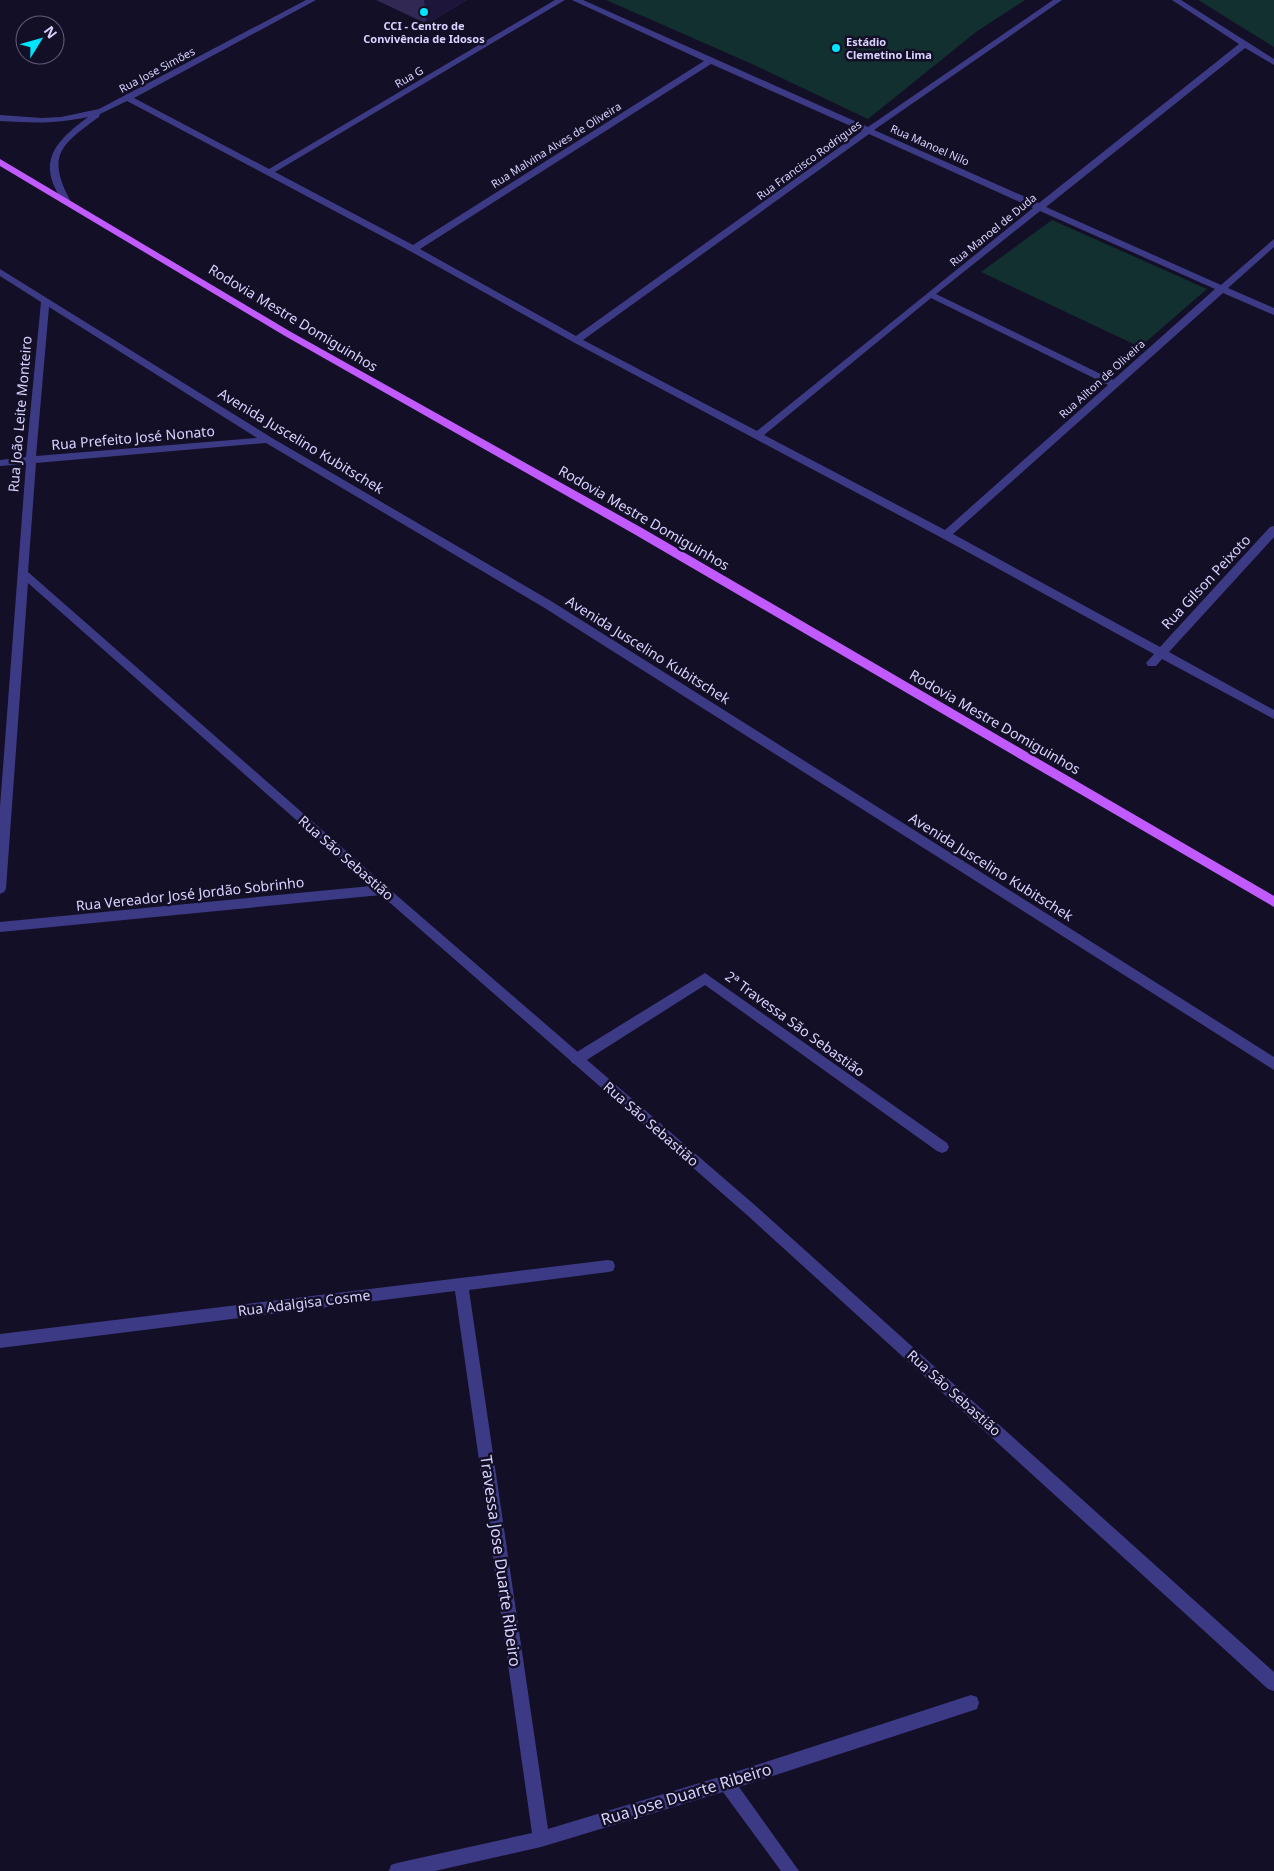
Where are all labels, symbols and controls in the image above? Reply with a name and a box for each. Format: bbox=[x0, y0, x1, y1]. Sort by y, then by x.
marker: CCI - Centro de Convivência de Idosos bbox=[418, 6, 430, 18]
north arrow bbox=[15, 15, 65, 65]
place label: CCI - Centro de Convivência de Idosos bbox=[363, 18, 485, 46]
text: N bbox=[40, 22, 62, 42]
place label: Estádio Clemetino Lima bbox=[846, 34, 932, 62]
marker: Estádio Clemetino Lima bbox=[830, 42, 842, 54]
street label: Rua Jose Simões bbox=[116, 43, 197, 96]
street label: Rua G bbox=[392, 62, 426, 91]
street label: Rua Malvina Alves de Oliveira bbox=[488, 98, 624, 191]
street label: Rua Francisco Rodrigues bbox=[753, 116, 864, 203]
street label: Rua Manoel Nilo bbox=[888, 120, 972, 169]
street label: Rua Manoel de Duda bbox=[946, 190, 1039, 269]
street label: Rodovia Mestre Domiguinhos bbox=[205, 259, 382, 376]
street label: Rua João Leite Monteiro bbox=[3, 335, 36, 493]
street label: Rua Ailton de Oliveira bbox=[1055, 336, 1148, 421]
street label: Avenida Juscelino Kubitschek bbox=[215, 383, 388, 498]
street label: Rua Prefeito José Nonato bbox=[50, 421, 215, 454]
street label: Rodovia Mestre Domiguinhos bbox=[555, 461, 733, 575]
street label: Rua Gilson Peixoto bbox=[1157, 530, 1254, 633]
street label: Avenida Juscelino Kubitschek bbox=[563, 591, 734, 708]
street label: Rodovia Mestre Domiguinhos bbox=[906, 665, 1084, 779]
street label: Avenida Juscelino Kubitschek bbox=[906, 808, 1077, 925]
street label: Rua São Sebastião bbox=[295, 811, 398, 904]
street label: Rua Vereador José Jordão Sobrinho bbox=[75, 872, 305, 915]
street label: 2ª Travessa São Sebastião bbox=[722, 966, 869, 1081]
street label: Rua São Sebastião bbox=[600, 1077, 703, 1170]
street label: Rua Adalgisa Cosme bbox=[237, 1285, 371, 1320]
street label: Rua São Sebastião bbox=[903, 1345, 1005, 1440]
street label: Travessa Jose Duarte Ribeiro bbox=[475, 1454, 527, 1668]
street label: Rua Jose Duarte Ribeiro bbox=[598, 1758, 774, 1830]

